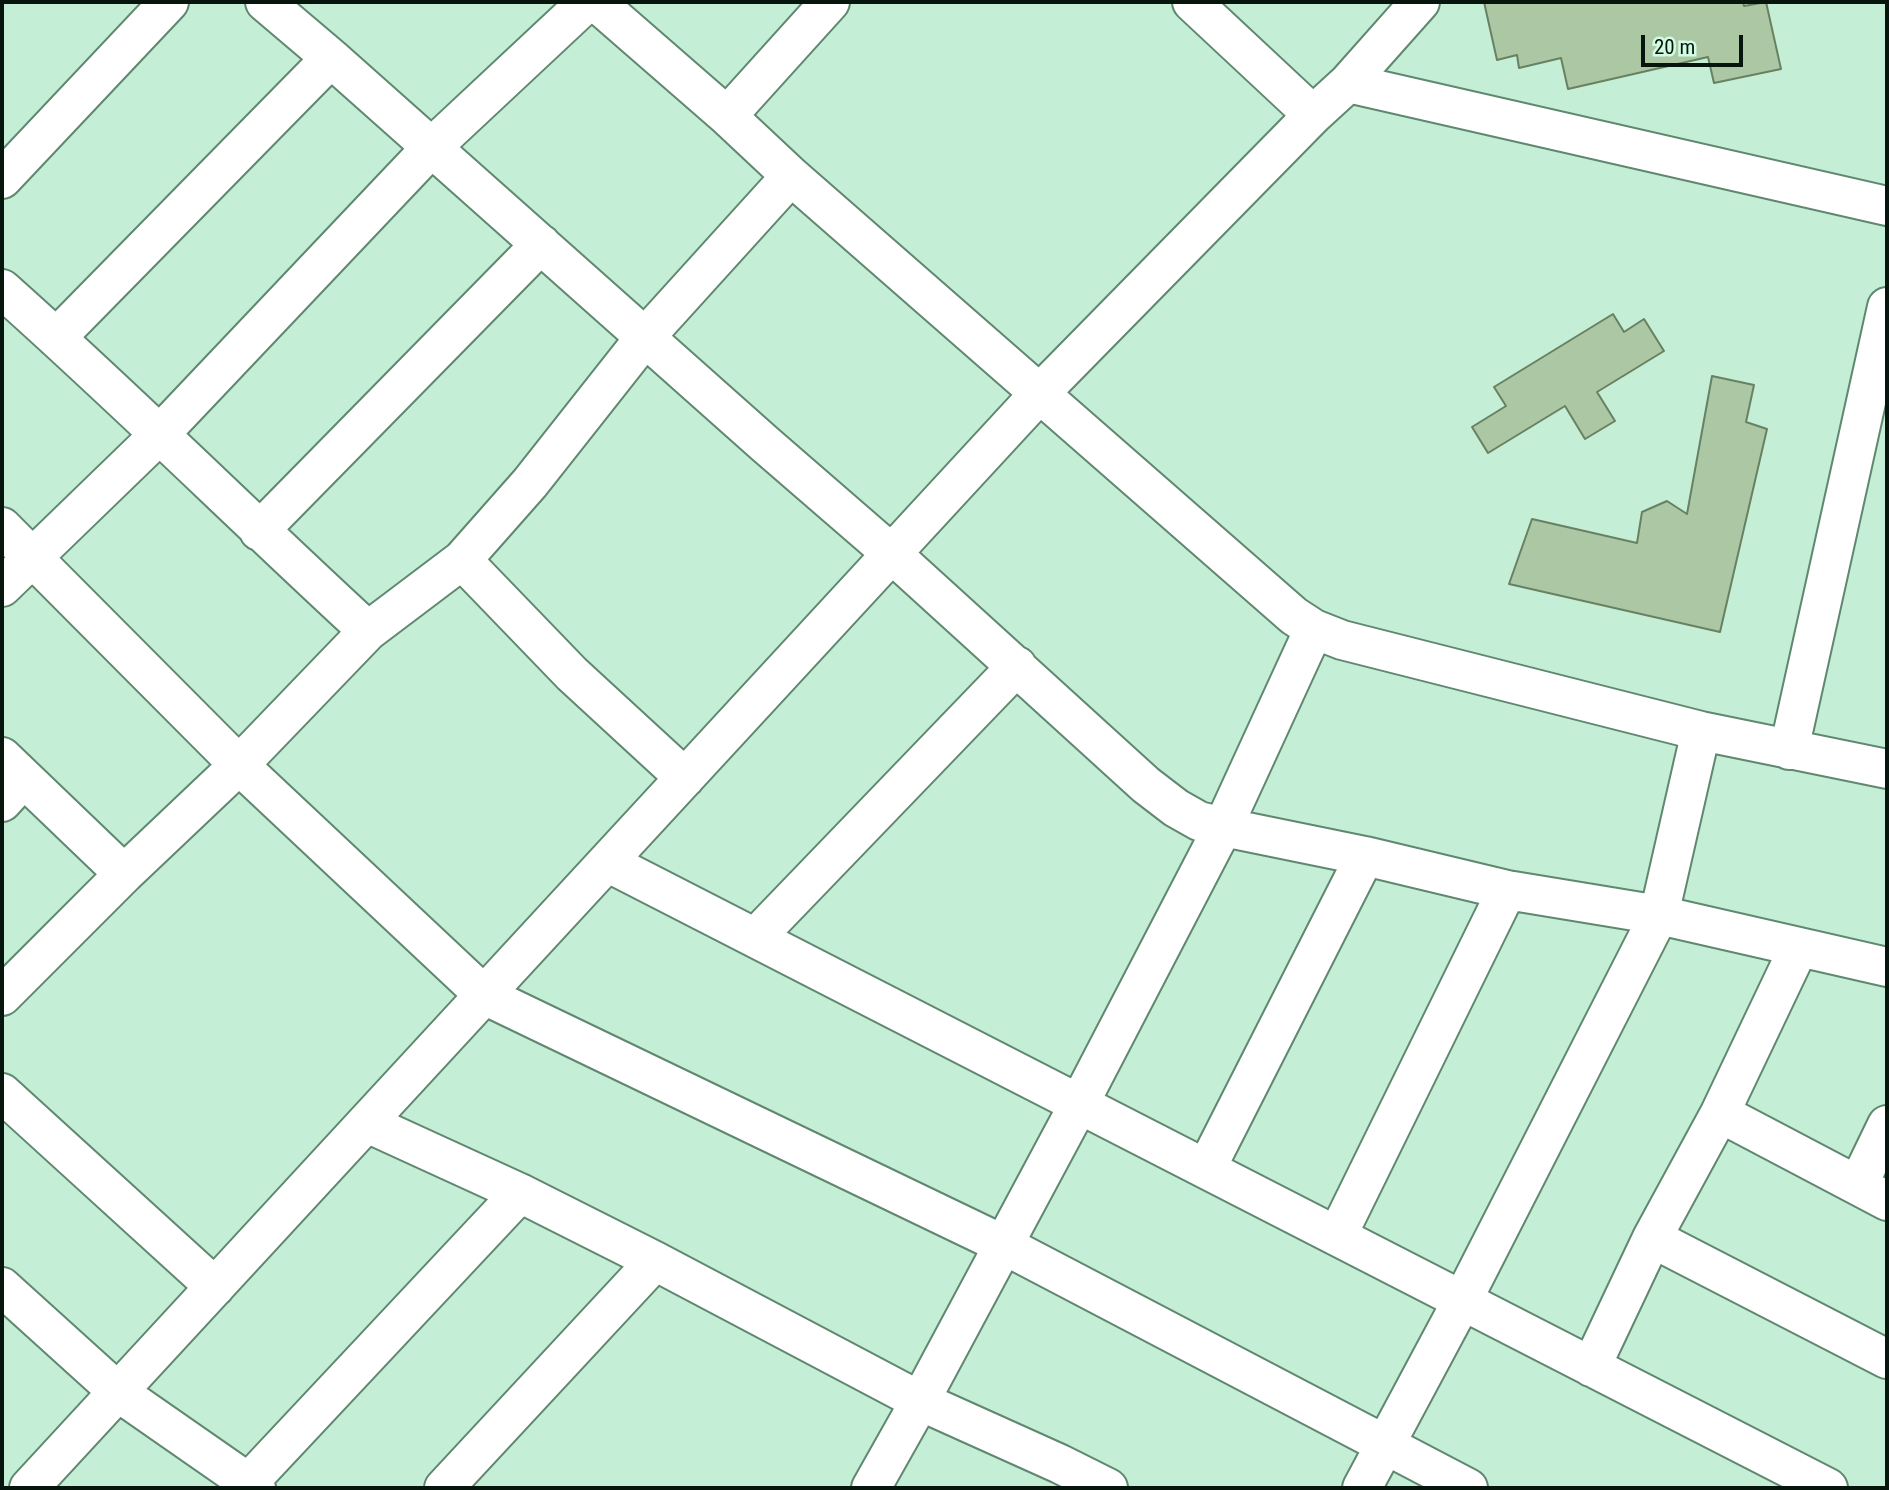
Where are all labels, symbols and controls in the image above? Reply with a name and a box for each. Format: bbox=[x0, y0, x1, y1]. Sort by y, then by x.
scale bar bbox=[1644, 21, 1745, 65]
text: 20 m bbox=[1654, 35, 1695, 59]

